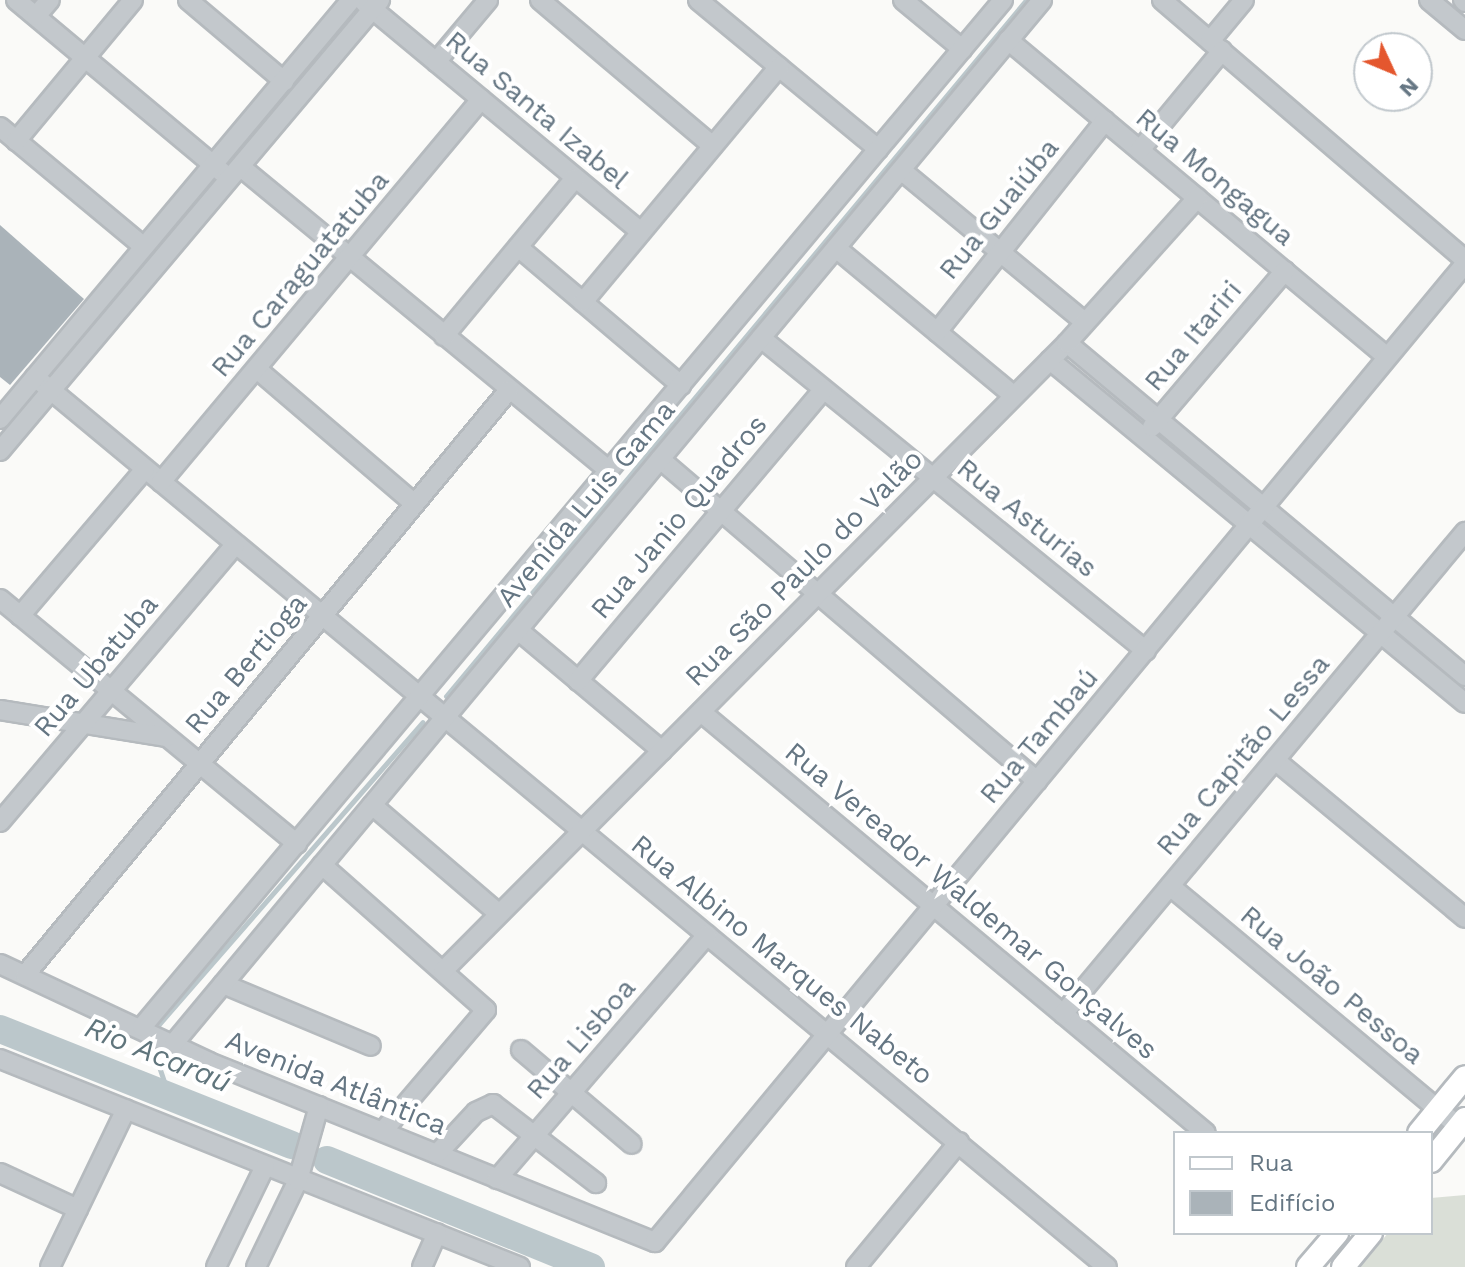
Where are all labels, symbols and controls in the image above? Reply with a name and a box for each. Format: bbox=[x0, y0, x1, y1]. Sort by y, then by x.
street label: Rua Santa Izabel bbox=[438, 23, 636, 197]
north arrow bbox=[1353, 32, 1433, 112]
text: N bbox=[1395, 73, 1424, 102]
street label: Rua Mongagua bbox=[1129, 101, 1301, 253]
street label: Rua Guaiúba bbox=[932, 131, 1066, 287]
street label: Rua Caraguatatuba bbox=[204, 164, 396, 384]
street label: Rua Itariri bbox=[1137, 274, 1249, 398]
street label: Avenida Luis Gama bbox=[490, 394, 682, 614]
street label: Rua Janio Quadros bbox=[583, 408, 775, 626]
street label: Rua São Paulo do Valão bbox=[678, 442, 930, 694]
street label: Rua Asturias bbox=[949, 451, 1105, 585]
street label: Rua Bertioga bbox=[178, 587, 314, 741]
street label: Rua Ubatuba bbox=[27, 588, 165, 744]
street label: Rua Capitão Lessa bbox=[1149, 647, 1337, 863]
street label: Rua Tambaú bbox=[972, 661, 1106, 811]
street label: Rua Vereador Waldemar Gonçalves bbox=[777, 734, 1165, 1068]
street label: Rua Albino Marques Nabeto bbox=[624, 827, 940, 1093]
street label: Rua João Pessoa bbox=[1233, 898, 1431, 1072]
street label: Rua Lisboa bbox=[519, 971, 643, 1107]
water label: Rio Acaraú bbox=[79, 1009, 237, 1101]
street label: Avenida Atlântica bbox=[220, 1023, 452, 1143]
legend bbox=[1173, 1131, 1433, 1235]
text: Rua bbox=[1249, 1149, 1293, 1177]
text: Edifício bbox=[1249, 1189, 1335, 1217]

